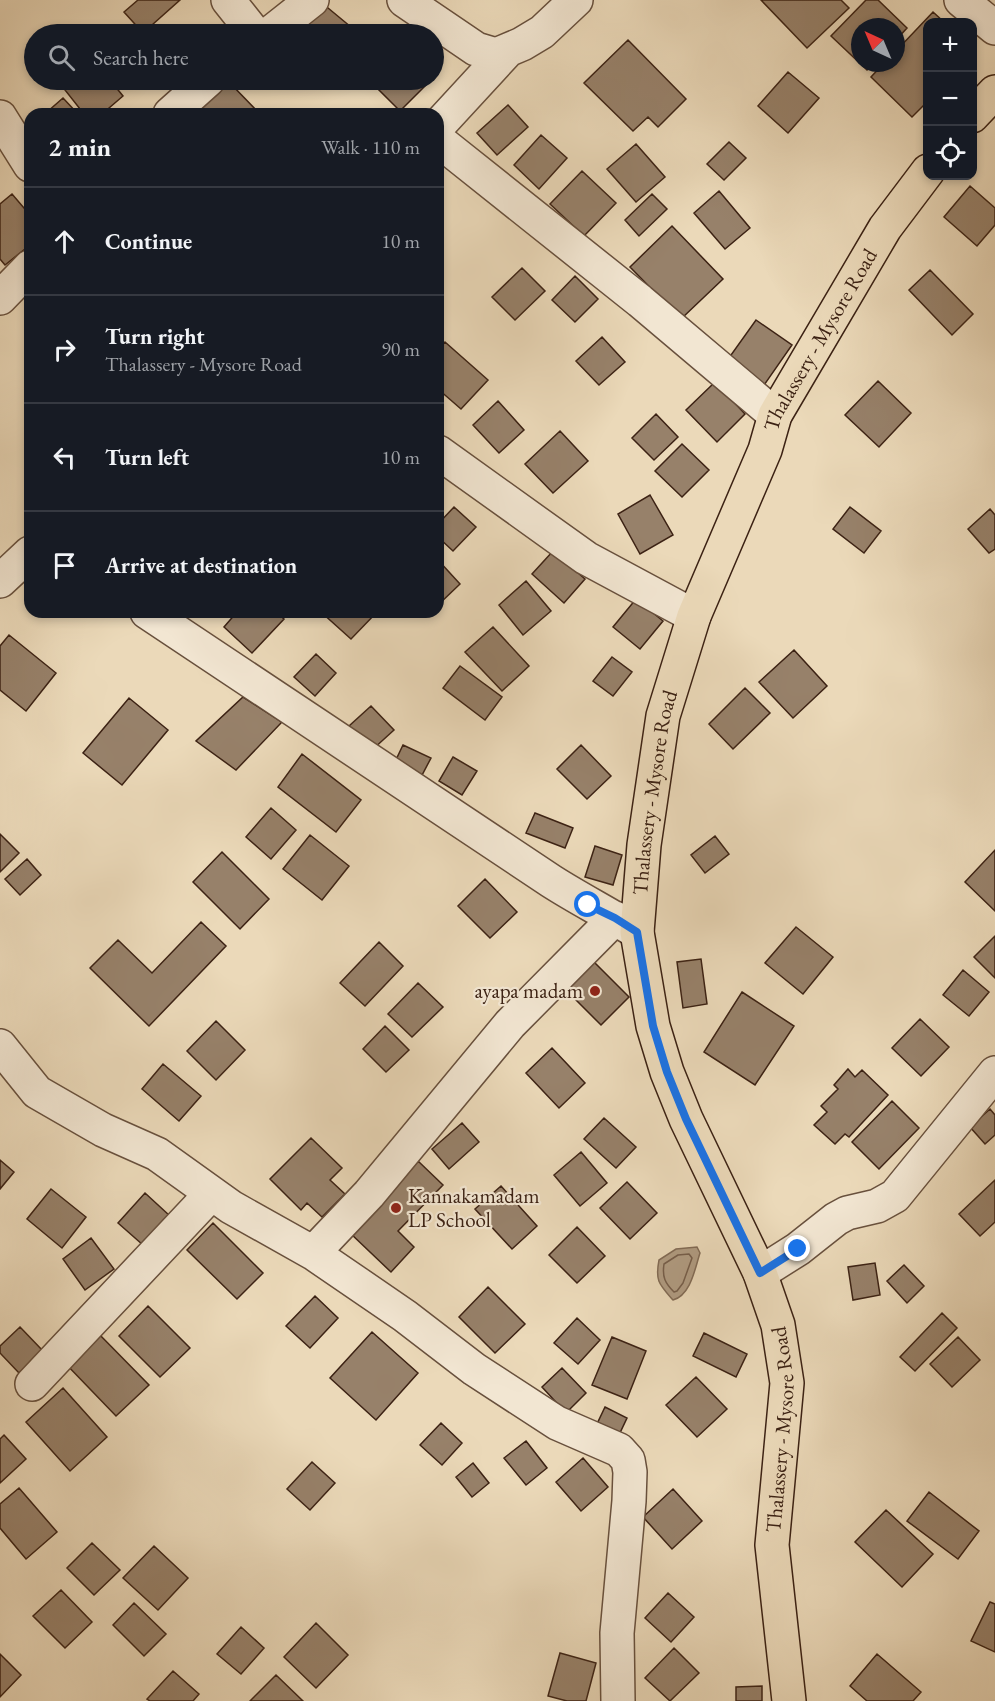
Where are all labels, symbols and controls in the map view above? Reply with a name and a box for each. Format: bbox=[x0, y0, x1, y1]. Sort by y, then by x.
north arrow bbox=[851, 18, 905, 72]
map controls bbox=[923, 18, 977, 180]
button: + bbox=[923, 18, 977, 72]
search box bbox=[24, 24, 444, 90]
icon: search bbox=[45, 41, 78, 74]
text: Search here bbox=[93, 43, 188, 72]
button: − bbox=[923, 72, 977, 126]
button: locate bbox=[923, 126, 977, 180]
text: 2 min bbox=[48, 130, 111, 164]
text: Walk · 110 m bbox=[321, 134, 420, 160]
icon: ahead bbox=[48, 225, 81, 258]
text: Continue bbox=[105, 227, 192, 256]
text: 10 m bbox=[381, 228, 420, 254]
street label: Thalassery - Mysore Road bbox=[757, 243, 883, 434]
text: Turn right bbox=[105, 322, 204, 351]
icon: right bbox=[48, 333, 81, 366]
text: 90 m bbox=[381, 336, 420, 362]
text: Thalassery - Mysore Road bbox=[105, 351, 302, 377]
icon: left bbox=[48, 441, 81, 474]
text: Turn left bbox=[105, 443, 189, 472]
text: 10 m bbox=[381, 444, 420, 470]
icon: arrive bbox=[48, 549, 81, 582]
text: Arrive at destination bbox=[105, 551, 297, 580]
street label: Thalassery - Mysore Road bbox=[626, 686, 683, 896]
route start bbox=[574, 891, 600, 917]
place label: ayapa madam bbox=[474, 977, 583, 1004]
marker: ayapa madam bbox=[588, 984, 602, 998]
place label: Kannakamadam LP School bbox=[408, 1182, 540, 1233]
marker: Kannakamadam LP School bbox=[389, 1201, 403, 1215]
route end bbox=[784, 1235, 810, 1261]
street label: Thalassery - Mysore Road bbox=[759, 1325, 800, 1534]

